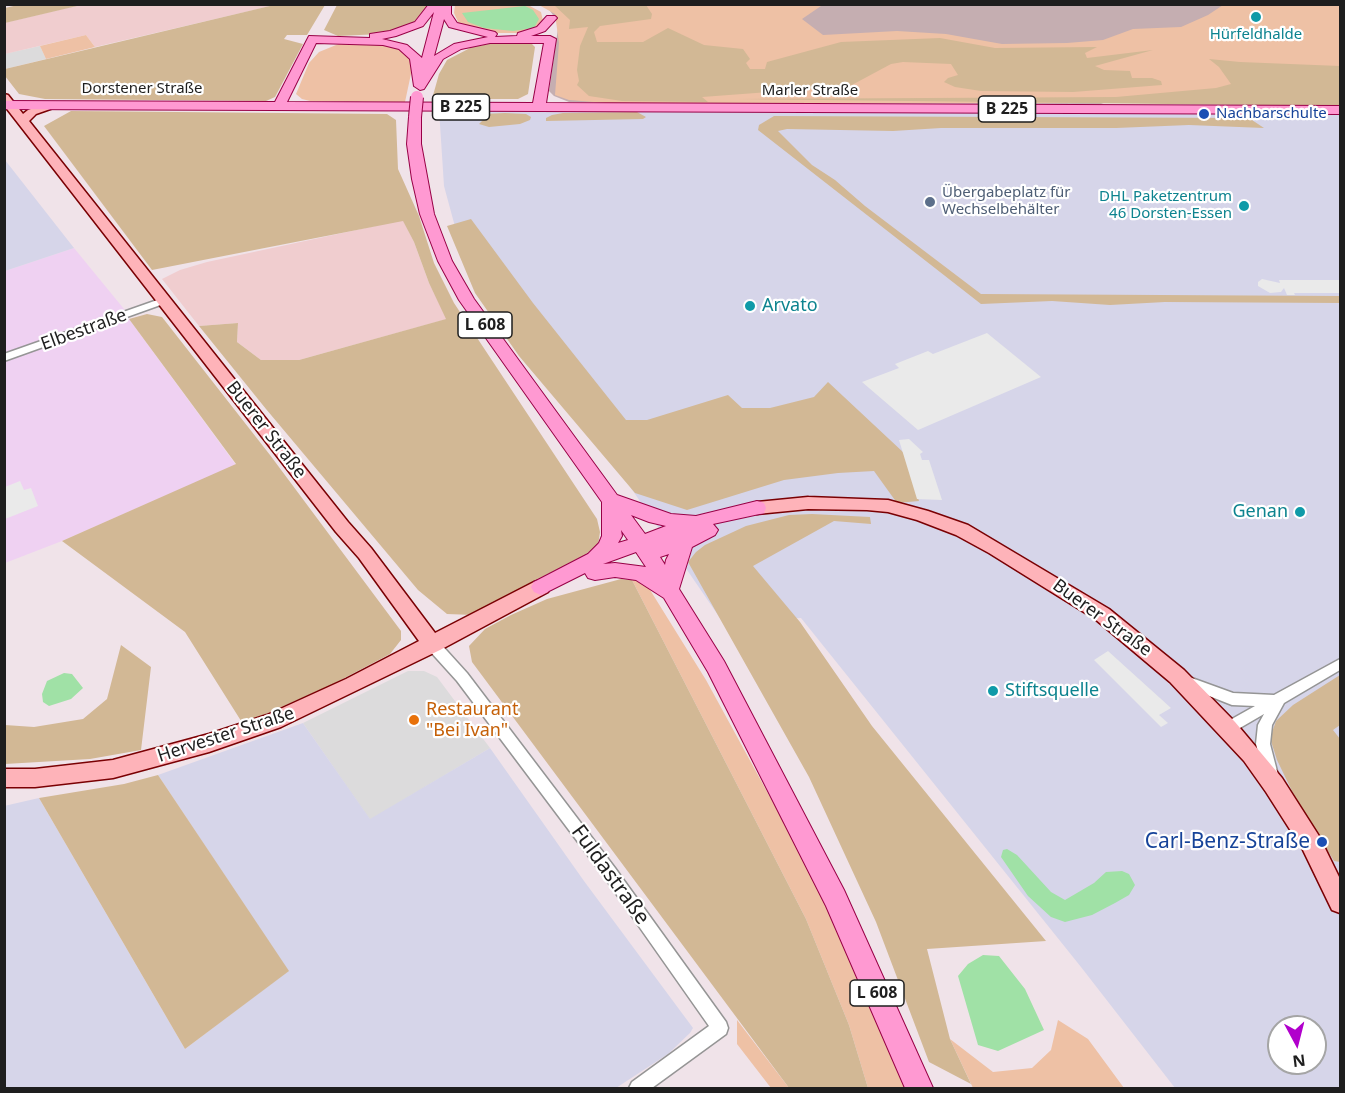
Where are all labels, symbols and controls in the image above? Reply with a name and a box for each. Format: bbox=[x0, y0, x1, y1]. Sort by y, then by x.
marker: Hürfeldhalde bbox=[1249, 10, 1263, 24]
place label: Hürfeldhalde bbox=[1210, 26, 1302, 44]
street label: Dorstener Straße bbox=[82, 80, 202, 98]
street label: Marler Straße bbox=[762, 82, 858, 100]
road number: B 225 bbox=[432, 94, 490, 120]
road number: B 225 bbox=[978, 96, 1036, 122]
place label: Nachbarschulte bbox=[1216, 105, 1327, 123]
marker: Nachbarschulte bbox=[1197, 107, 1211, 121]
place label: Übergabeplatz für Wechselbehälter bbox=[942, 184, 1071, 219]
place label: DHL Paketzentrum 46 Dorsten-Essen bbox=[1099, 188, 1232, 223]
marker: Übergabeplatz für Wechselbehälter bbox=[923, 195, 937, 209]
marker: DHL Paketzentrum 46 Dorsten-Essen bbox=[1237, 199, 1251, 213]
place label: Arvato bbox=[762, 295, 818, 317]
marker: Arvato bbox=[743, 299, 757, 313]
street label: Elbestraße bbox=[38, 305, 130, 355]
road number: L 608 bbox=[458, 312, 512, 338]
street label: Buerer Straße bbox=[221, 377, 311, 483]
place label: Genan bbox=[1232, 501, 1288, 523]
marker: Genan bbox=[1293, 505, 1307, 519]
street label: Buerer Straße bbox=[1048, 575, 1156, 661]
place label: Stiftsquelle bbox=[1005, 680, 1099, 702]
marker: Stiftsquelle bbox=[986, 684, 1000, 698]
place label: Restaurant "Bei Ivan" bbox=[426, 699, 518, 742]
street label: Hervester Straße bbox=[155, 703, 297, 767]
marker: Restaurant "Bei Ivan" bbox=[407, 713, 421, 727]
street label: Fuldastraße bbox=[565, 820, 655, 930]
place label: Carl-Benz-Straße bbox=[1145, 829, 1310, 855]
marker: Carl-Benz-Straße bbox=[1315, 835, 1329, 849]
road number: L 608 bbox=[850, 980, 904, 1006]
north arrow bbox=[1267, 1015, 1327, 1075]
text: N bbox=[1291, 1049, 1307, 1073]

